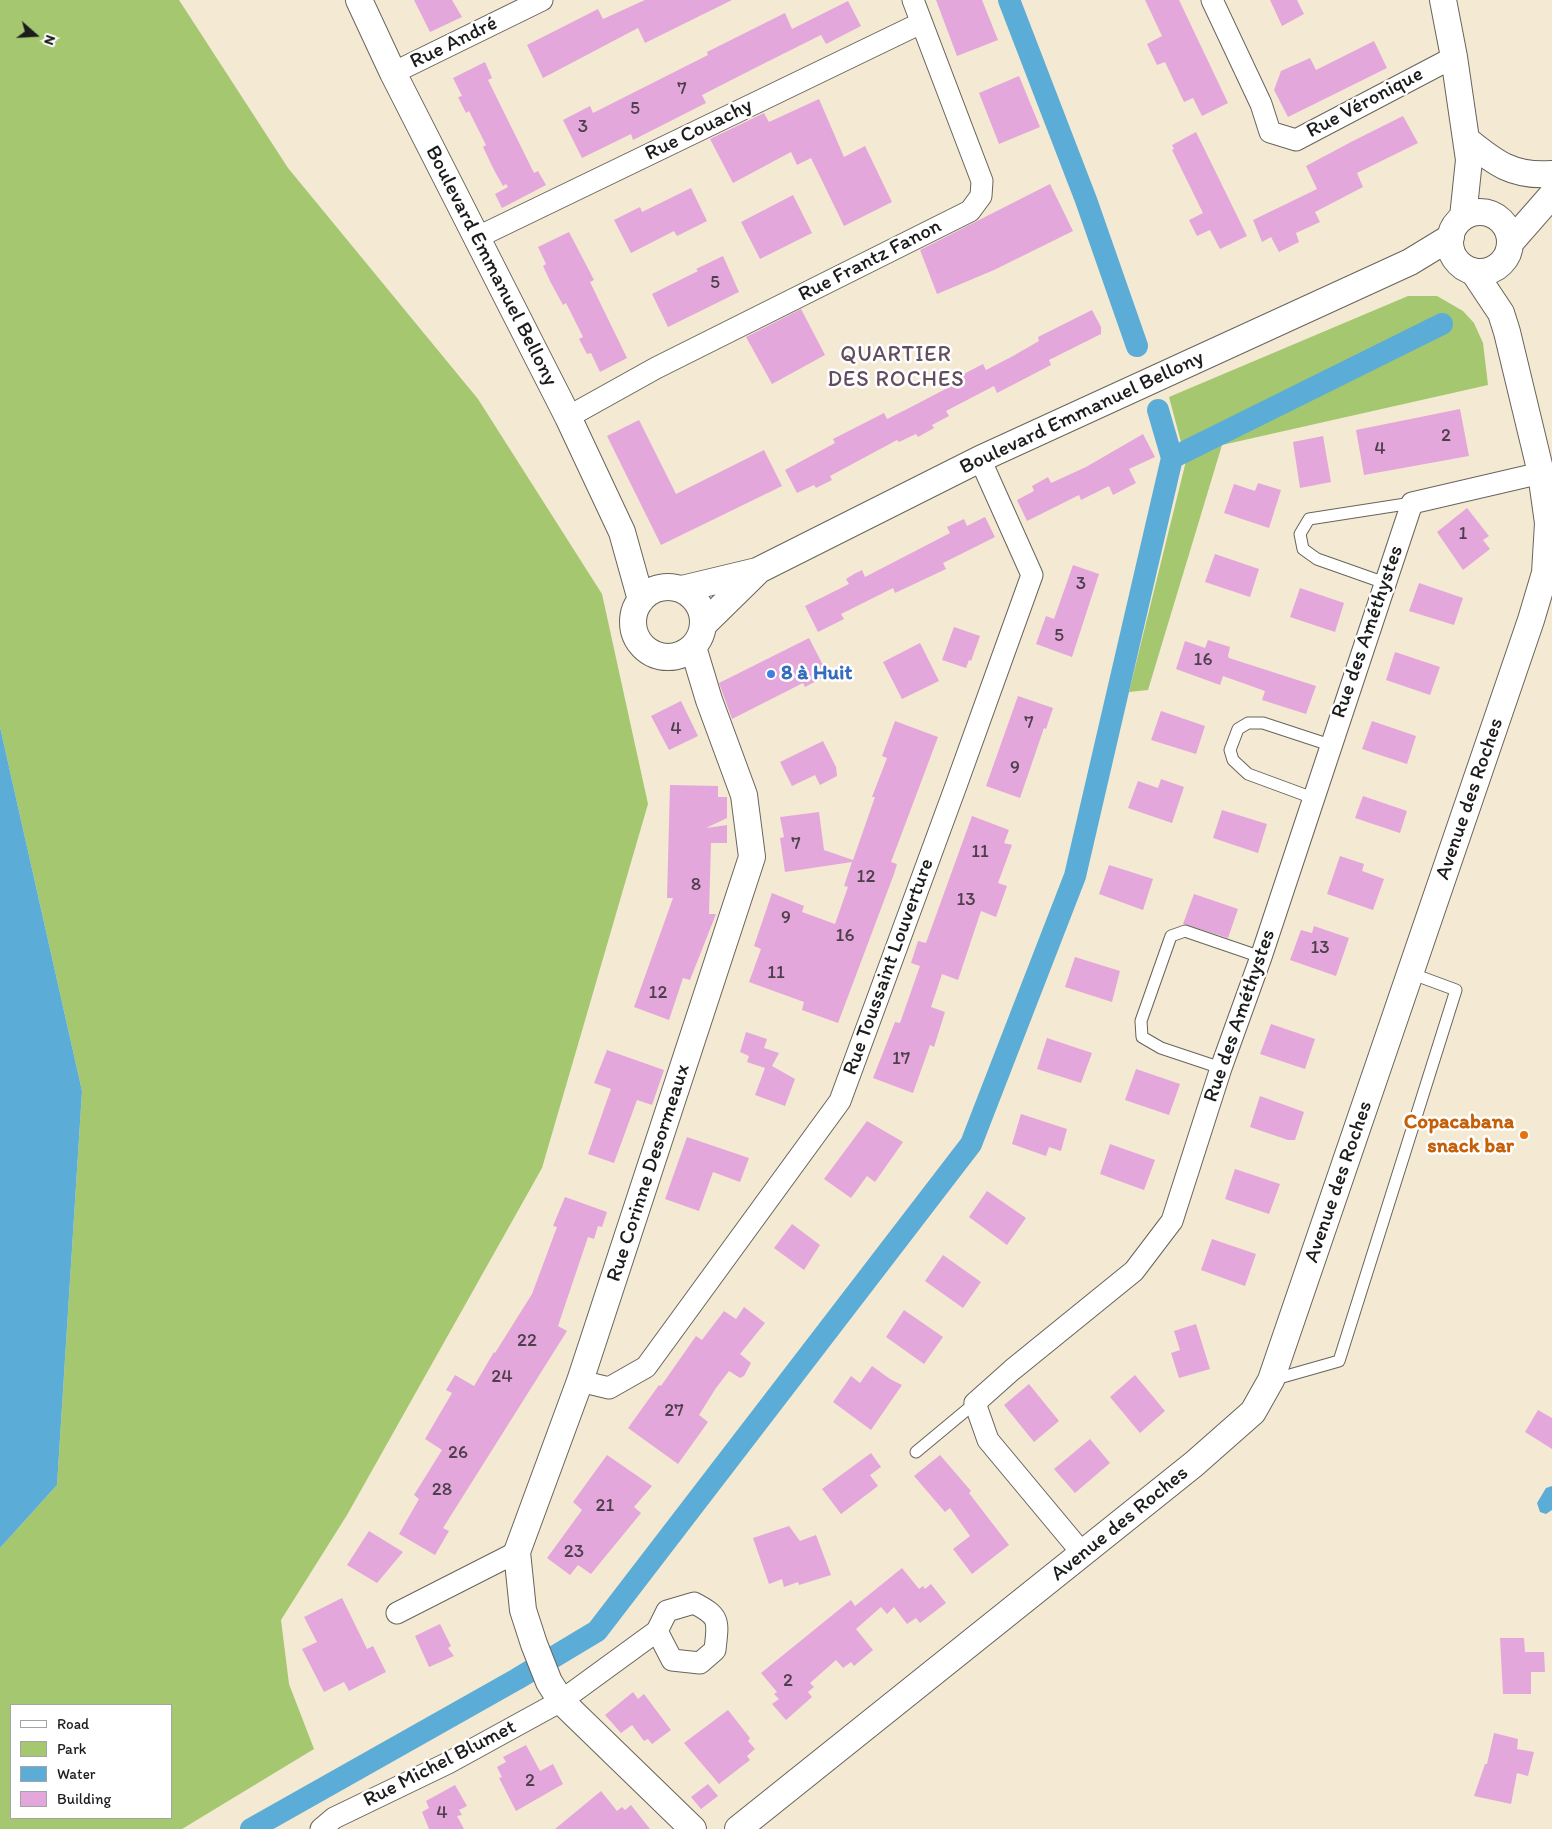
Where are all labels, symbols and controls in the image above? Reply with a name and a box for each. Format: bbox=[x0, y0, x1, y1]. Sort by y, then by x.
north arrow bbox=[10, 10, 60, 60]
street label: Rue André bbox=[406, 11, 502, 75]
text: N bbox=[40, 33, 59, 47]
street label: Rue Véronique bbox=[1302, 62, 1428, 144]
house number: 7 bbox=[677, 78, 687, 100]
street label: Rue Couachy bbox=[641, 93, 757, 167]
house number: 5 bbox=[630, 98, 640, 120]
house number: 3 bbox=[578, 116, 588, 138]
street label: Boulevard Emmanuel Bellony bbox=[419, 142, 563, 390]
street label: Rue Frantz Fanon bbox=[794, 214, 946, 308]
house number: 5 bbox=[710, 272, 720, 294]
district label: QUARTIER DES ROCHES bbox=[826, 342, 966, 394]
street label: Boulevard Emmanuel Bellony bbox=[956, 345, 1208, 481]
house number: 2 bbox=[1441, 425, 1451, 447]
house number: 4 bbox=[1374, 438, 1386, 460]
house number: 1 bbox=[1459, 523, 1467, 545]
street label: Rue des Améthystes bbox=[1327, 542, 1409, 722]
house number: 3 bbox=[1076, 573, 1086, 595]
house number: 5 bbox=[1054, 625, 1064, 647]
house number: 16 bbox=[1194, 649, 1212, 671]
place label: 8 à Huit bbox=[781, 661, 852, 687]
marker: 8 à Huit bbox=[765, 668, 777, 680]
house number: 7 bbox=[1024, 712, 1034, 734]
street label: Avenue des Roches bbox=[1431, 715, 1509, 883]
house number: 4 bbox=[670, 718, 682, 740]
house number: 9 bbox=[1010, 757, 1020, 779]
house number: 7 bbox=[791, 833, 801, 855]
house number: 11 bbox=[971, 841, 989, 863]
street label: Rue Toussaint Louverture bbox=[838, 855, 940, 1079]
house number: 12 bbox=[857, 866, 875, 888]
house number: 8 bbox=[691, 874, 701, 896]
house number: 13 bbox=[956, 889, 976, 911]
house number: 9 bbox=[781, 907, 791, 929]
house number: 16 bbox=[836, 925, 854, 947]
street label: Rue des Améthystes bbox=[1199, 926, 1281, 1106]
house number: 13 bbox=[1310, 937, 1330, 959]
house number: 11 bbox=[767, 962, 785, 984]
house number: 12 bbox=[649, 982, 667, 1004]
house number: 17 bbox=[892, 1048, 910, 1070]
street label: Rue Corinne Desormeaux bbox=[602, 1061, 696, 1285]
street label: Avenue des Roches bbox=[1300, 1098, 1378, 1266]
place label: Copacabana snack bar bbox=[1404, 1110, 1514, 1160]
marker: Copacabana snack bar bbox=[1518, 1129, 1530, 1141]
house number: 22 bbox=[517, 1330, 537, 1352]
house number: 24 bbox=[491, 1366, 513, 1388]
house number: 27 bbox=[664, 1400, 684, 1422]
house number: 26 bbox=[448, 1442, 468, 1464]
street label: Avenue des Roches bbox=[1046, 1461, 1194, 1587]
house number: 28 bbox=[432, 1479, 452, 1501]
house number: 21 bbox=[596, 1495, 614, 1517]
house number: 23 bbox=[564, 1541, 584, 1563]
house number: 2 bbox=[783, 1670, 793, 1692]
legend bbox=[10, 1704, 172, 1819]
text: Road bbox=[57, 1715, 89, 1733]
street label: Rue Michel Blumet bbox=[359, 1715, 521, 1813]
text: Park bbox=[57, 1740, 87, 1758]
text: Water bbox=[57, 1765, 95, 1783]
house number: 2 bbox=[525, 1770, 535, 1792]
text: Building bbox=[57, 1790, 111, 1808]
house number: 4 bbox=[436, 1802, 448, 1824]

